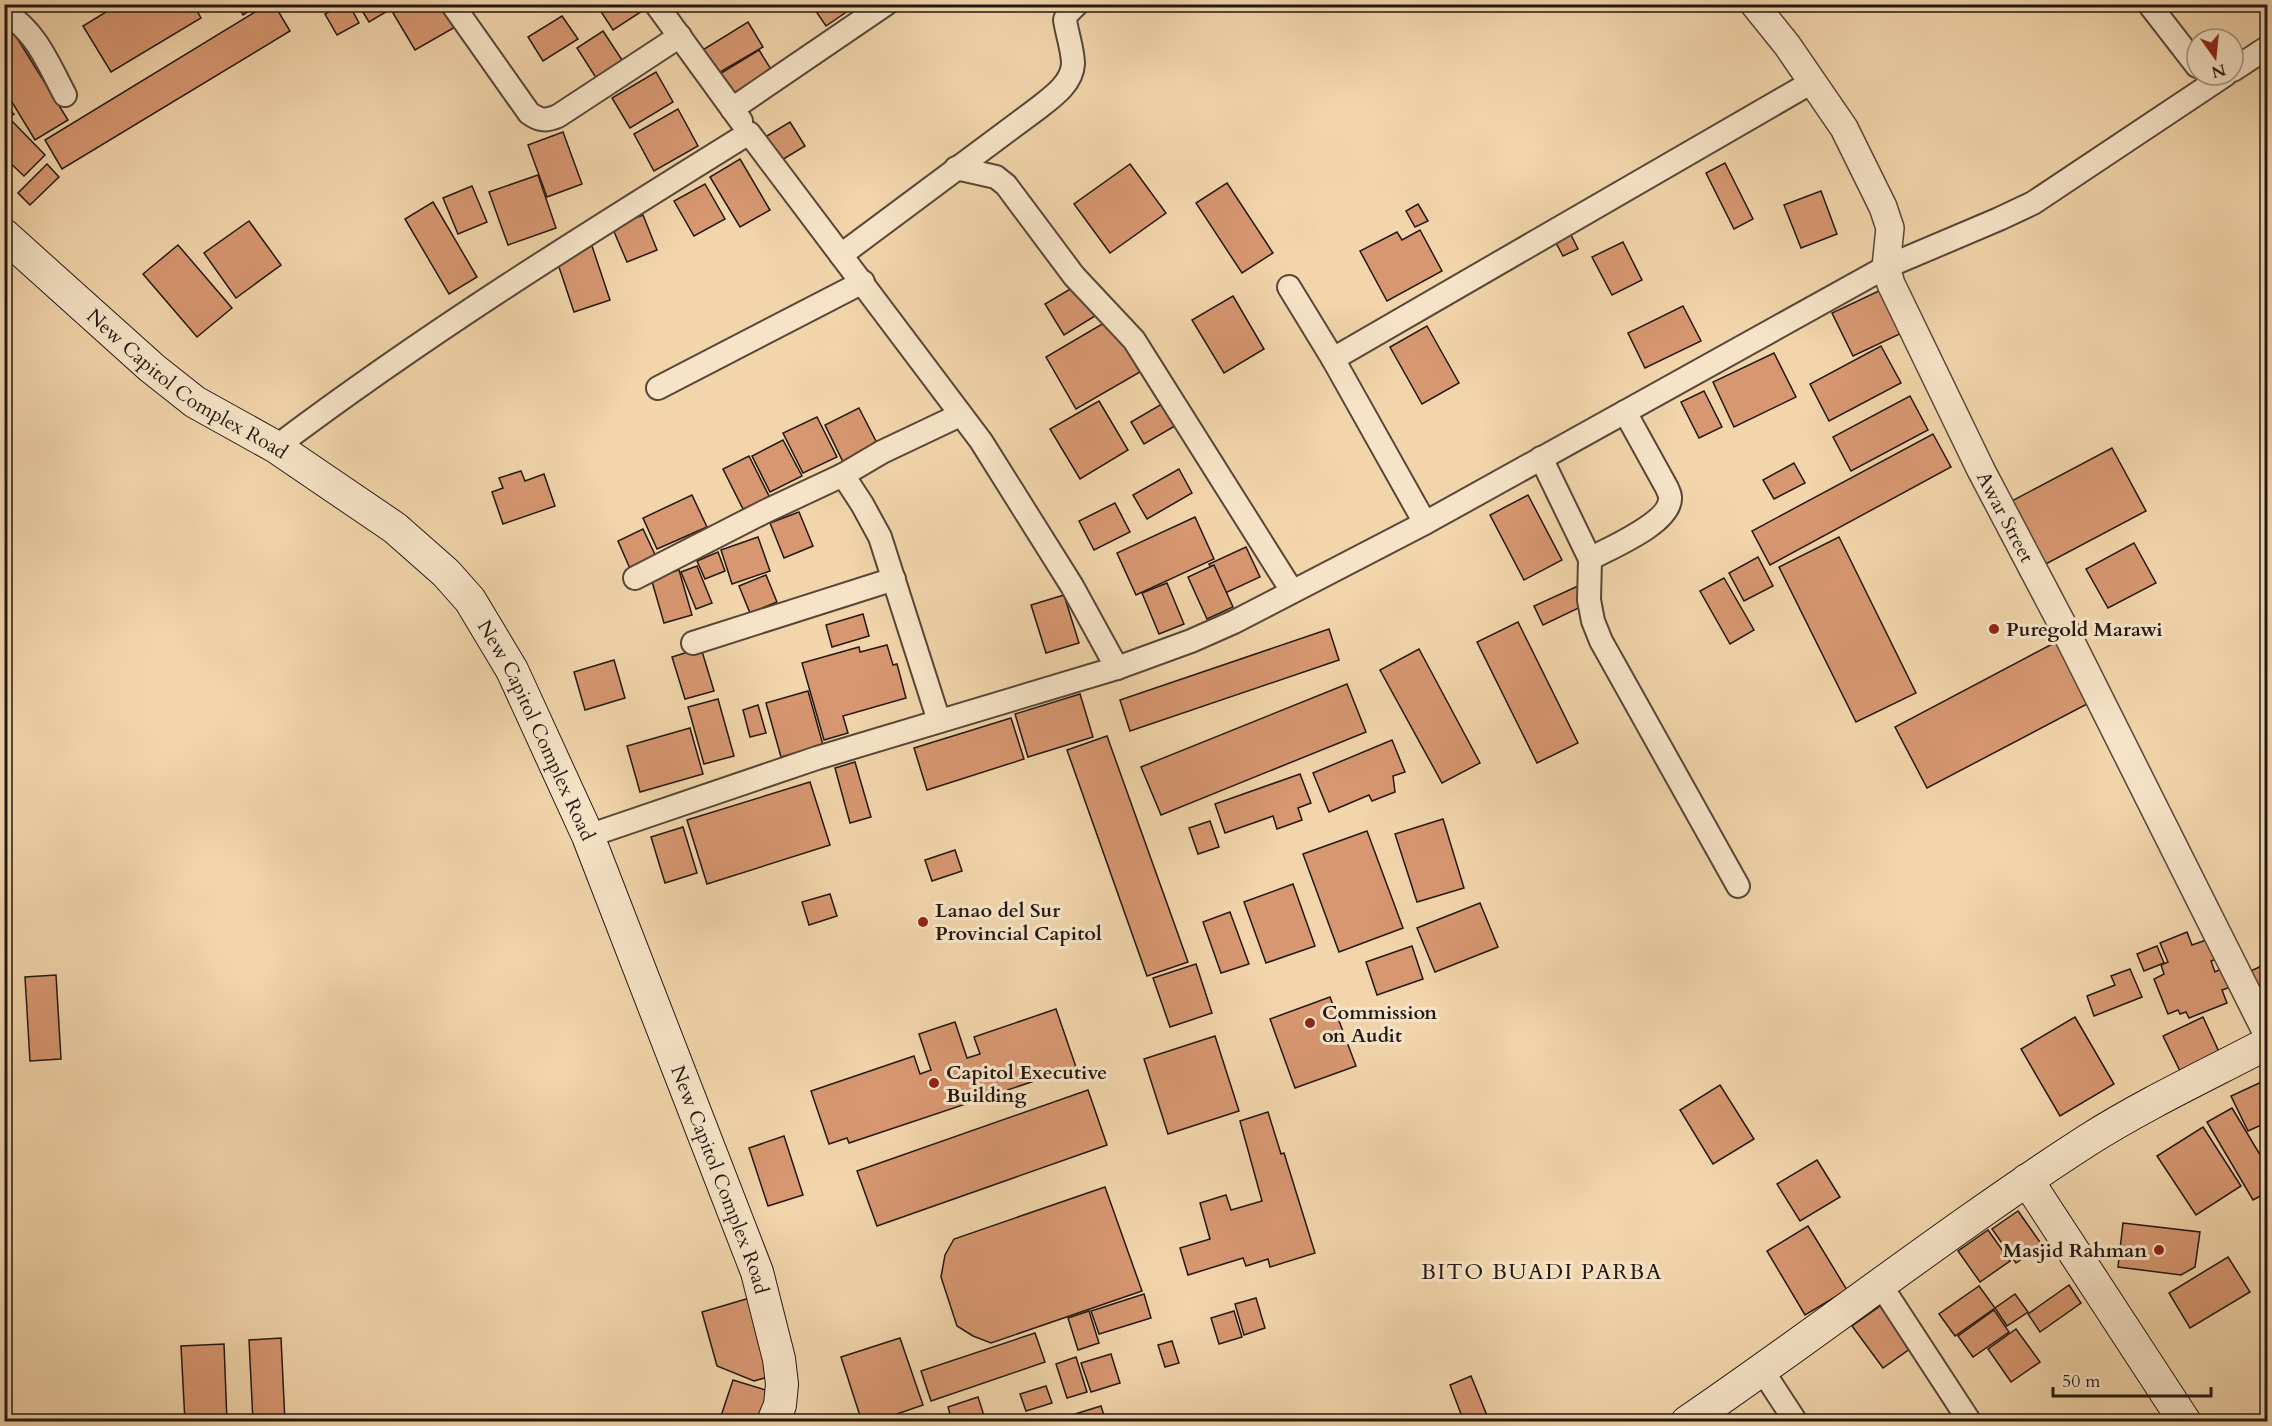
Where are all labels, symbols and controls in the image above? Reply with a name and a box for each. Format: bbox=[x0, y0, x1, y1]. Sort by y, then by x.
north arrow bbox=[2185, 27, 2245, 87]
text: N bbox=[2209, 58, 2228, 83]
street label: New Capitol Complex Road bbox=[81, 303, 293, 465]
street label: Awar Street bbox=[1970, 467, 2041, 568]
street label: New Capitol Complex Road bbox=[471, 615, 601, 845]
place label: Puregold Marawi bbox=[2006, 616, 2163, 643]
marker: Puregold Marawi bbox=[1987, 622, 2001, 636]
place label: Lanao del Sur Provincial Capitol bbox=[935, 897, 1102, 947]
marker: Lanao del Sur Provincial Capitol bbox=[916, 915, 930, 929]
place label: Commission on Audit bbox=[1322, 999, 1437, 1049]
marker: Commission on Audit bbox=[1303, 1016, 1317, 1030]
place label: Capitol Executive Building bbox=[946, 1059, 1107, 1109]
street label: New Capitol Complex Road bbox=[664, 1062, 775, 1297]
marker: Capitol Executive Building bbox=[927, 1076, 941, 1090]
place label: Masjid Rahman bbox=[2003, 1237, 2147, 1264]
marker: Masjid Rahman bbox=[2152, 1243, 2166, 1257]
district label: BITO BUADI PARBA bbox=[1421, 1257, 1663, 1287]
scale bar bbox=[2053, 1360, 2210, 1398]
text: 50 m bbox=[2062, 1369, 2101, 1394]

